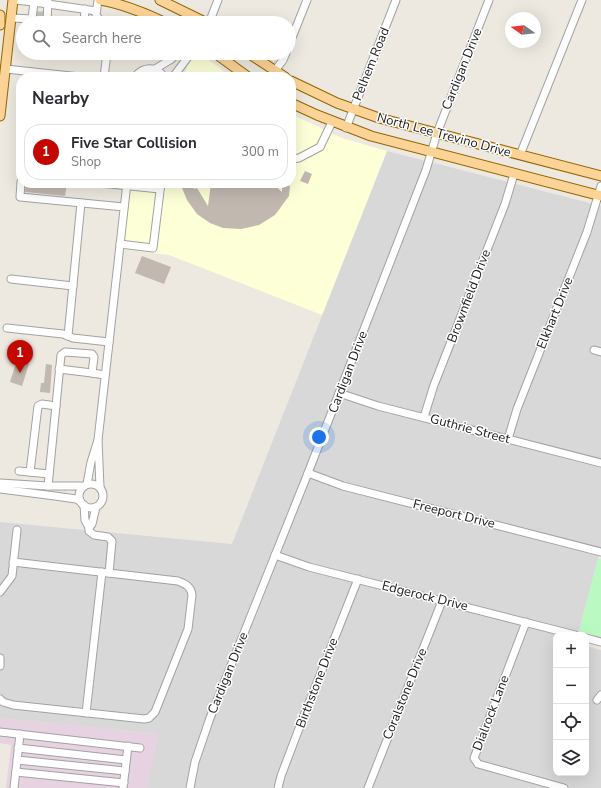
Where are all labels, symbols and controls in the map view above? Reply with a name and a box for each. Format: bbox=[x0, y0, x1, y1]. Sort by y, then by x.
north arrow bbox=[505, 12, 541, 48]
search box bbox=[16, 16, 296, 60]
street label: Pelhem Road bbox=[348, 25, 394, 103]
street label: Cardigan Drive bbox=[437, 25, 487, 113]
icon: search bbox=[30, 27, 52, 49]
text: Search here bbox=[62, 28, 142, 48]
text: Nearby bbox=[32, 87, 89, 110]
street label: North Lee Trevino Drive bbox=[375, 108, 513, 162]
text: Five Star Collision bbox=[71, 133, 197, 153]
text: 1 bbox=[42, 143, 50, 161]
text: 300 m bbox=[241, 143, 279, 161]
text: Shop bbox=[71, 153, 101, 171]
street label: Brownfield Drive bbox=[443, 247, 495, 345]
street label: Elkhart Drive bbox=[532, 274, 578, 352]
street label: Cardigan Drive bbox=[324, 328, 372, 416]
pin: 1 bbox=[7, 340, 33, 373]
street label: Guthrie Street bbox=[428, 410, 512, 448]
your location bbox=[309, 427, 329, 447]
street label: Freeport Drive bbox=[411, 495, 497, 533]
street label: Edgerock Drive bbox=[380, 577, 470, 615]
street label: Cardigan Drive bbox=[203, 629, 253, 717]
map controls bbox=[553, 632, 589, 776]
button: + bbox=[553, 632, 589, 668]
street label: Birthstone Drive bbox=[292, 635, 342, 731]
street label: Coralstone Drive bbox=[378, 646, 432, 742]
button: − bbox=[553, 668, 589, 704]
street label: Dialrock Lane bbox=[468, 673, 514, 753]
button: locate bbox=[553, 704, 589, 740]
button: layers bbox=[553, 740, 589, 776]

